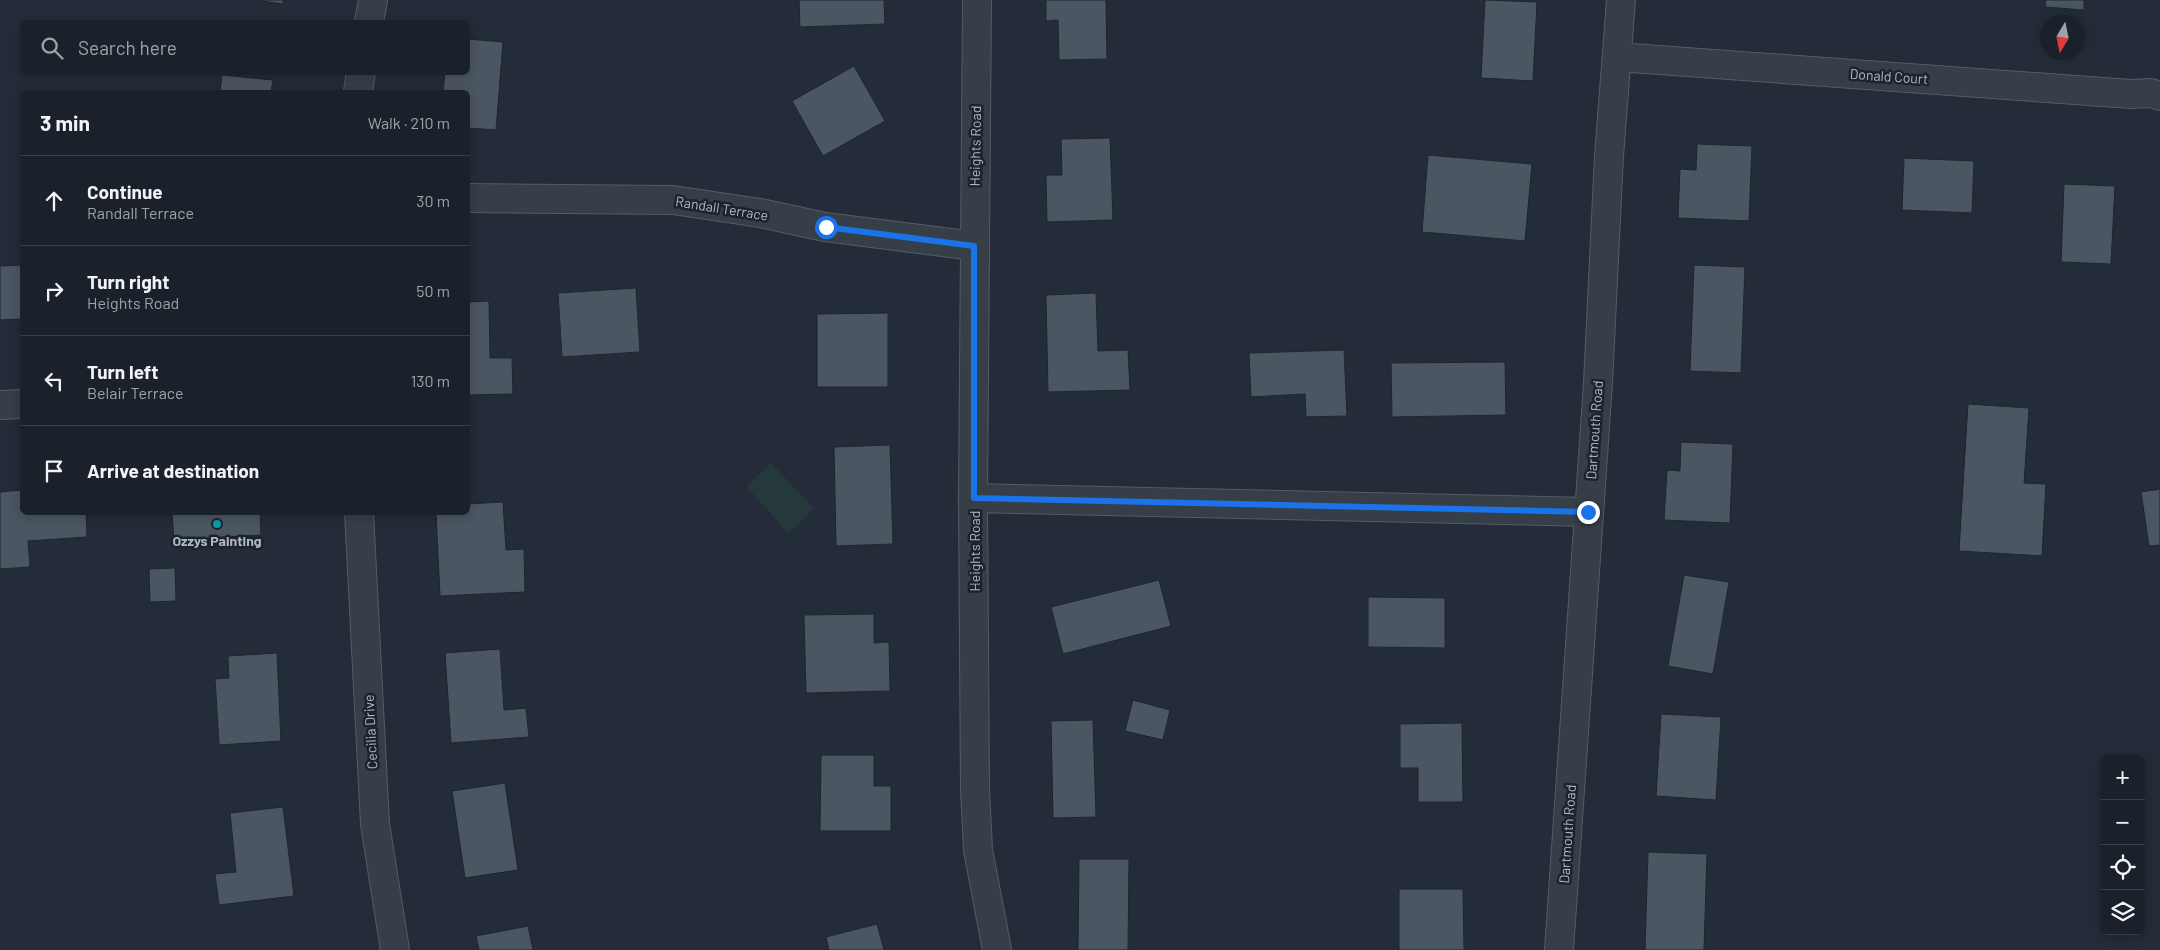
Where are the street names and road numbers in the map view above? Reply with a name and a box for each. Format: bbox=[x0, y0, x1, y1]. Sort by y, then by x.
street label: Donald Court bbox=[1849, 65, 1929, 87]
street label: Heights Road bbox=[966, 105, 984, 187]
street label: Randall Terrace bbox=[674, 192, 770, 224]
street label: Dartmouth Road bbox=[1582, 380, 1606, 480]
street label: Heights Road bbox=[966, 511, 983, 591]
street label: Cecilia Drive bbox=[360, 694, 380, 770]
street label: Dartmouth Road bbox=[1555, 784, 1579, 884]

